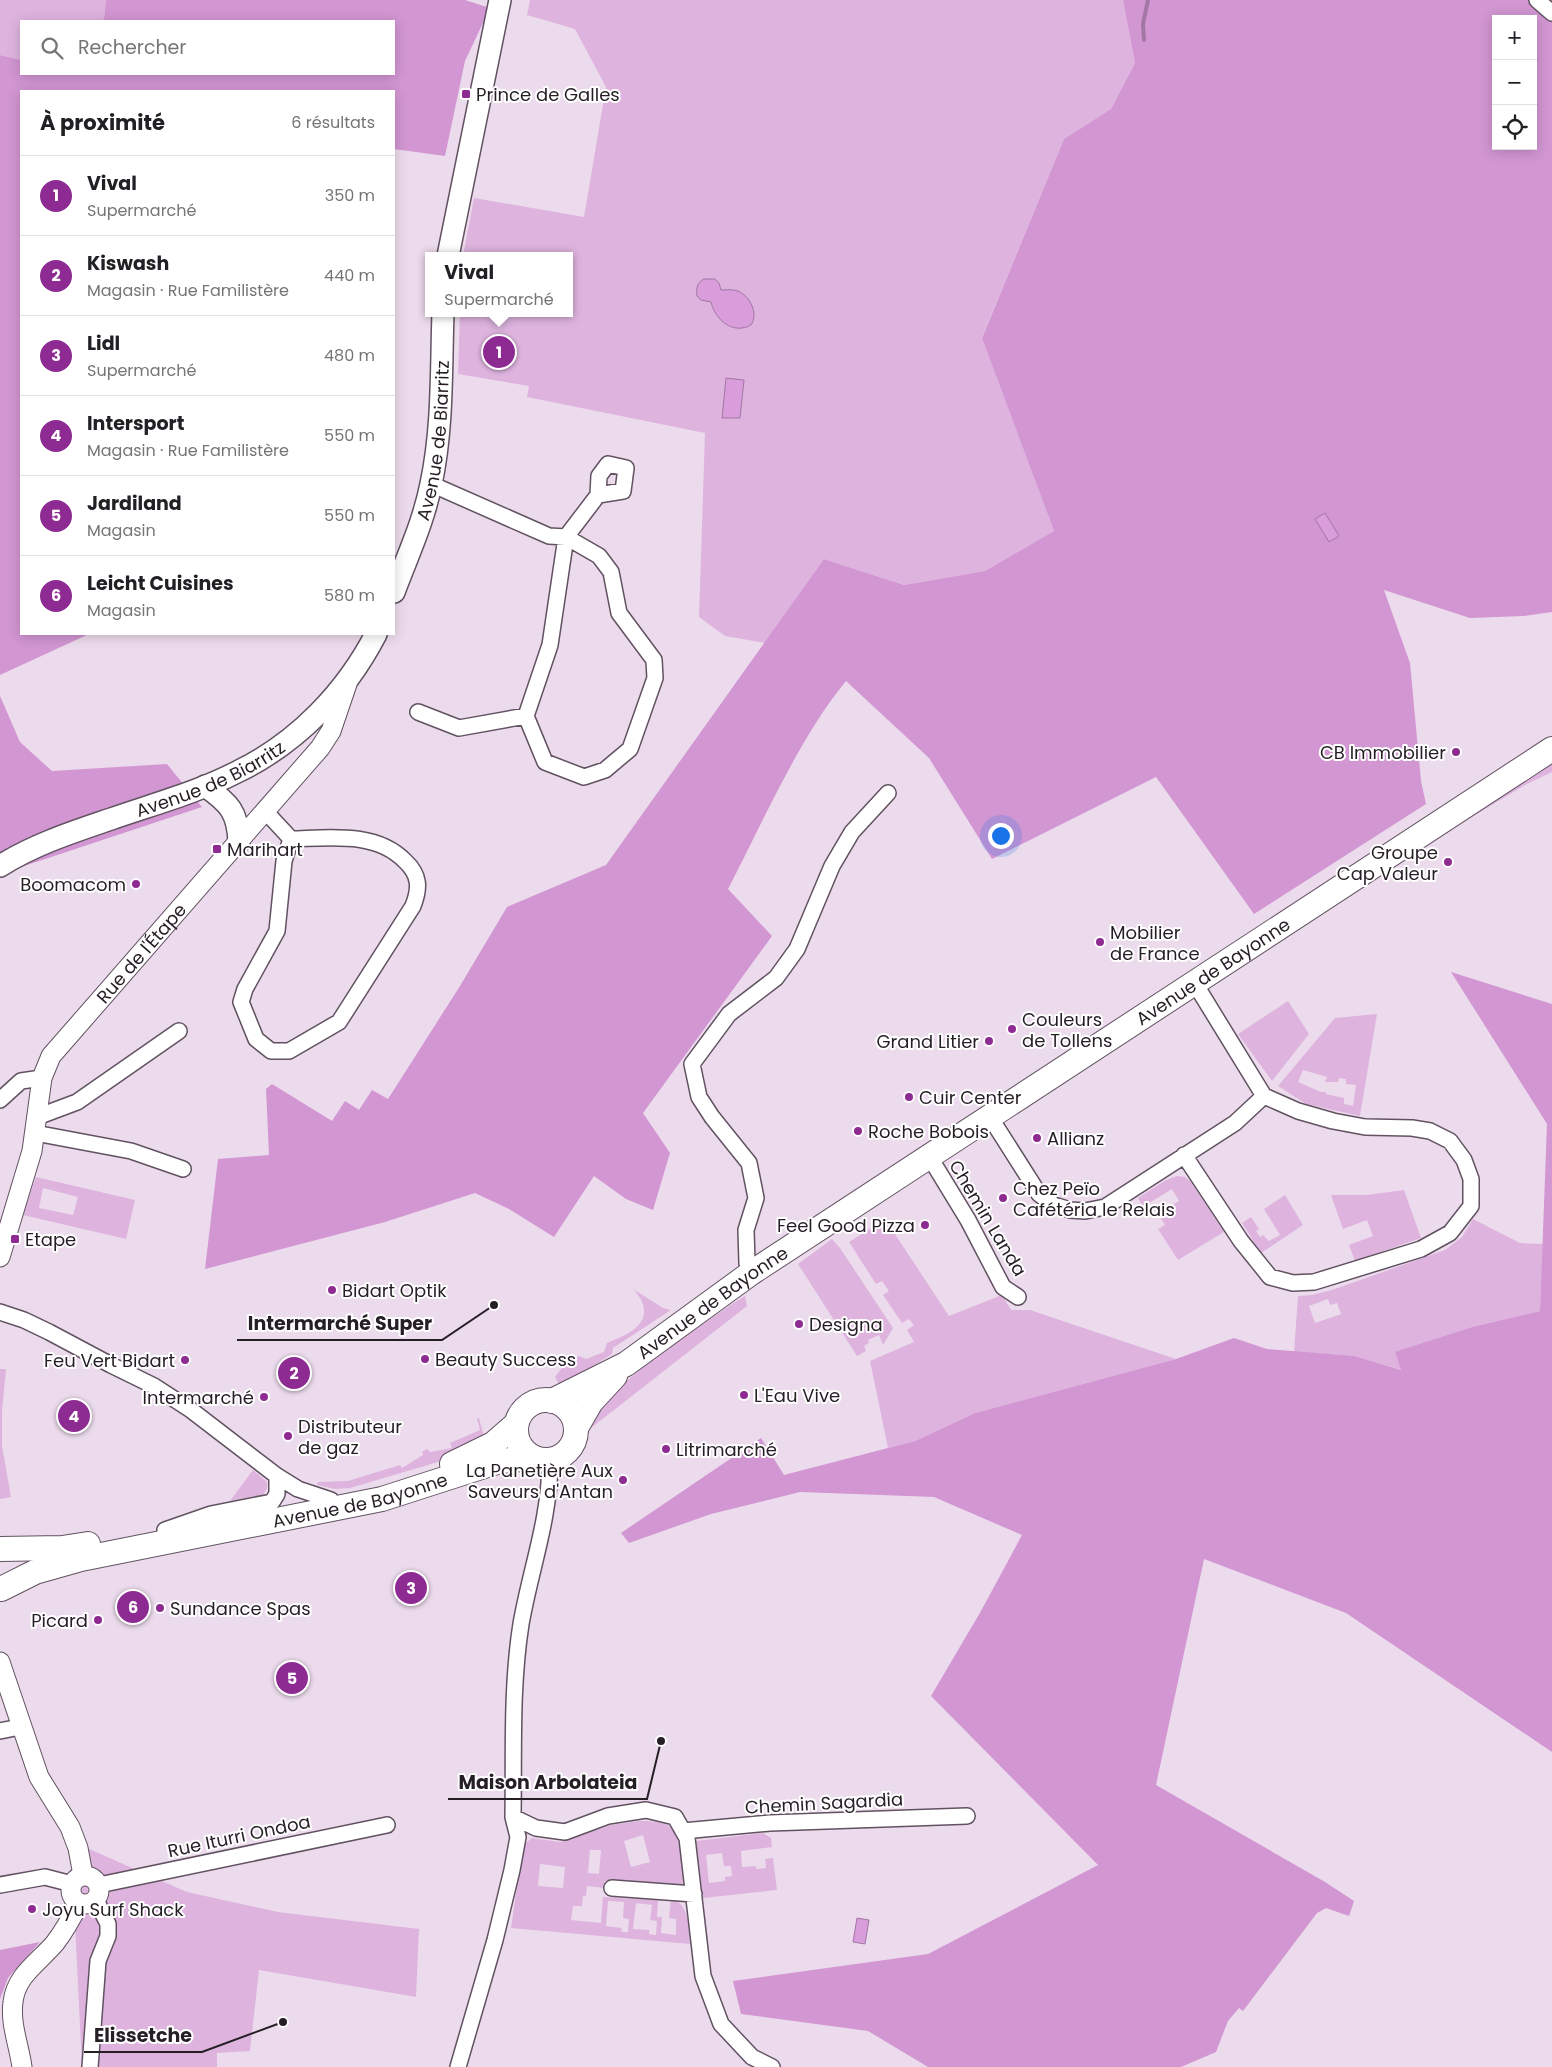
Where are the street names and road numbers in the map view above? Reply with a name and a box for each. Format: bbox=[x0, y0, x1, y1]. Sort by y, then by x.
street label: Avenue de Biarritz bbox=[410, 360, 454, 523]
street label: Avenue de Biarritz bbox=[132, 734, 290, 822]
street label: Rue de l'Étape bbox=[90, 898, 192, 1008]
street label: Avenue de Bayonne bbox=[1131, 911, 1295, 1031]
street label: Chemin Landa bbox=[943, 1155, 1033, 1281]
street label: Avenue de Bayonne bbox=[632, 1240, 793, 1364]
street label: Avenue de Bayonne bbox=[270, 1466, 451, 1533]
street label: Chemin Sagardia bbox=[744, 1786, 904, 1820]
street label: Rue Iturri Ondoa bbox=[165, 1809, 313, 1863]

